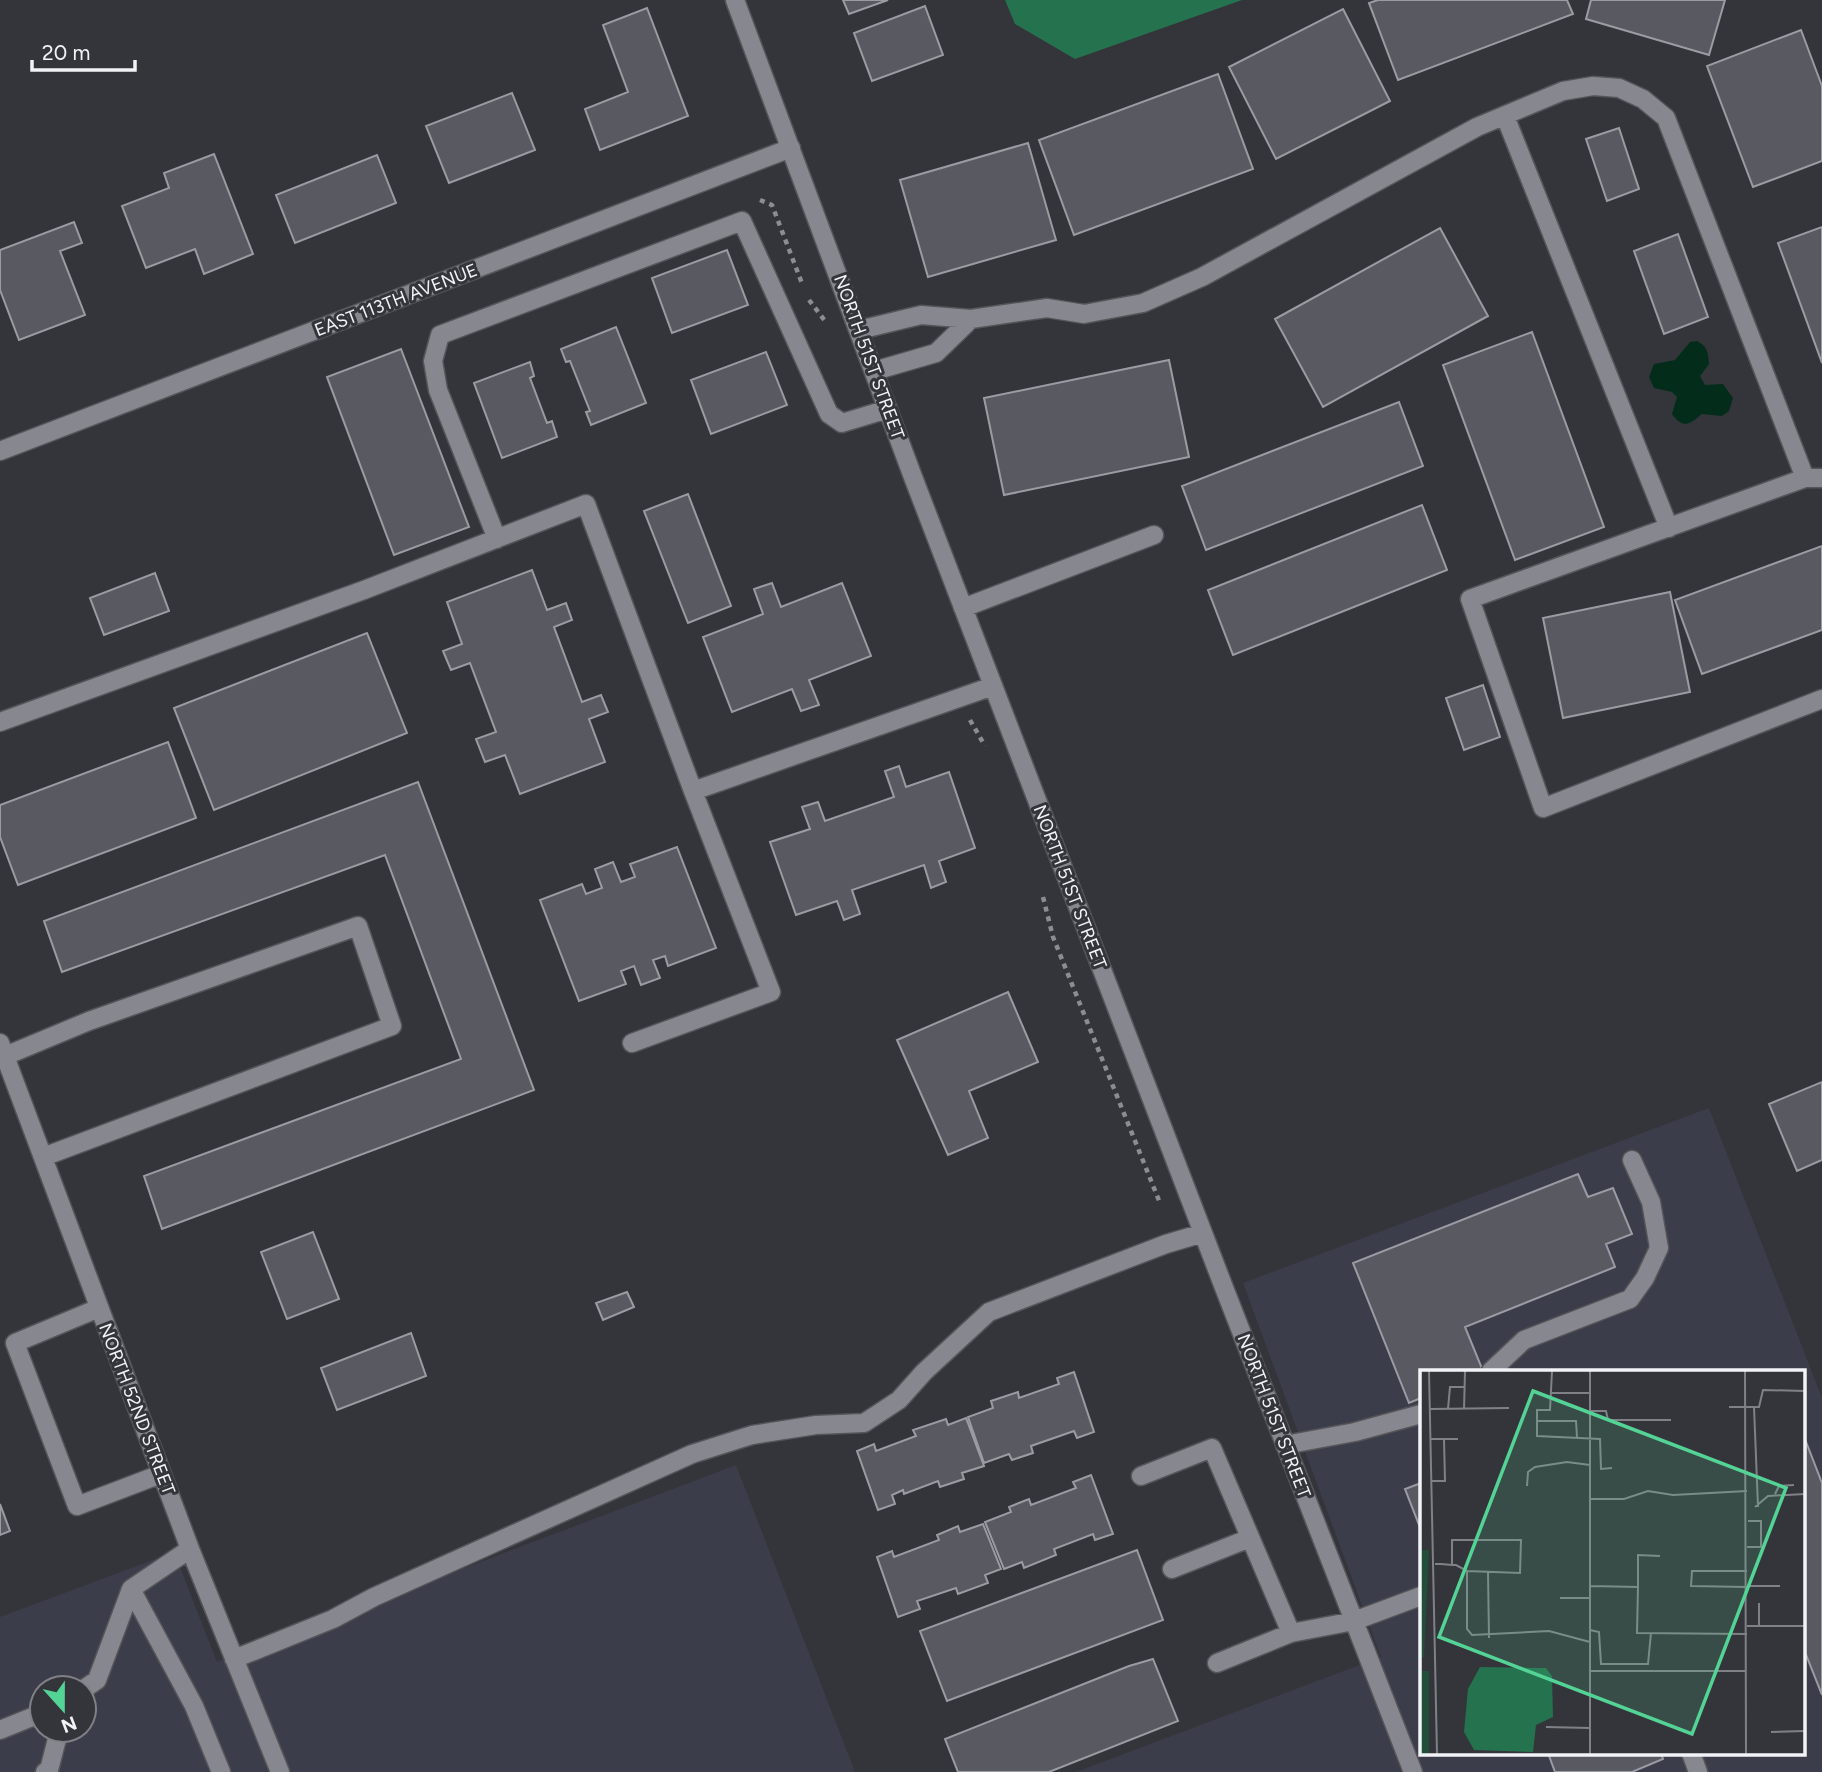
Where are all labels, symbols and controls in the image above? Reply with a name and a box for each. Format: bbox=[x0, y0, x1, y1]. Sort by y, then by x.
scale bar bbox=[32, 28, 135, 72]
text: 20 m bbox=[42, 40, 90, 65]
street label: EAST 113TH AVENUE bbox=[311, 259, 481, 341]
street label: NORTH 51ST STREET bbox=[829, 272, 909, 442]
street label: NORTH 51ST STREET bbox=[1029, 802, 1111, 972]
street label: NORTH 52ND STREET bbox=[94, 1320, 180, 1498]
street label: NORTH 51ST STREET bbox=[1233, 1331, 1315, 1501]
inset map bbox=[1420, 1370, 1804, 1754]
north arrow bbox=[28, 1674, 98, 1744]
text: N bbox=[58, 1711, 80, 1738]

